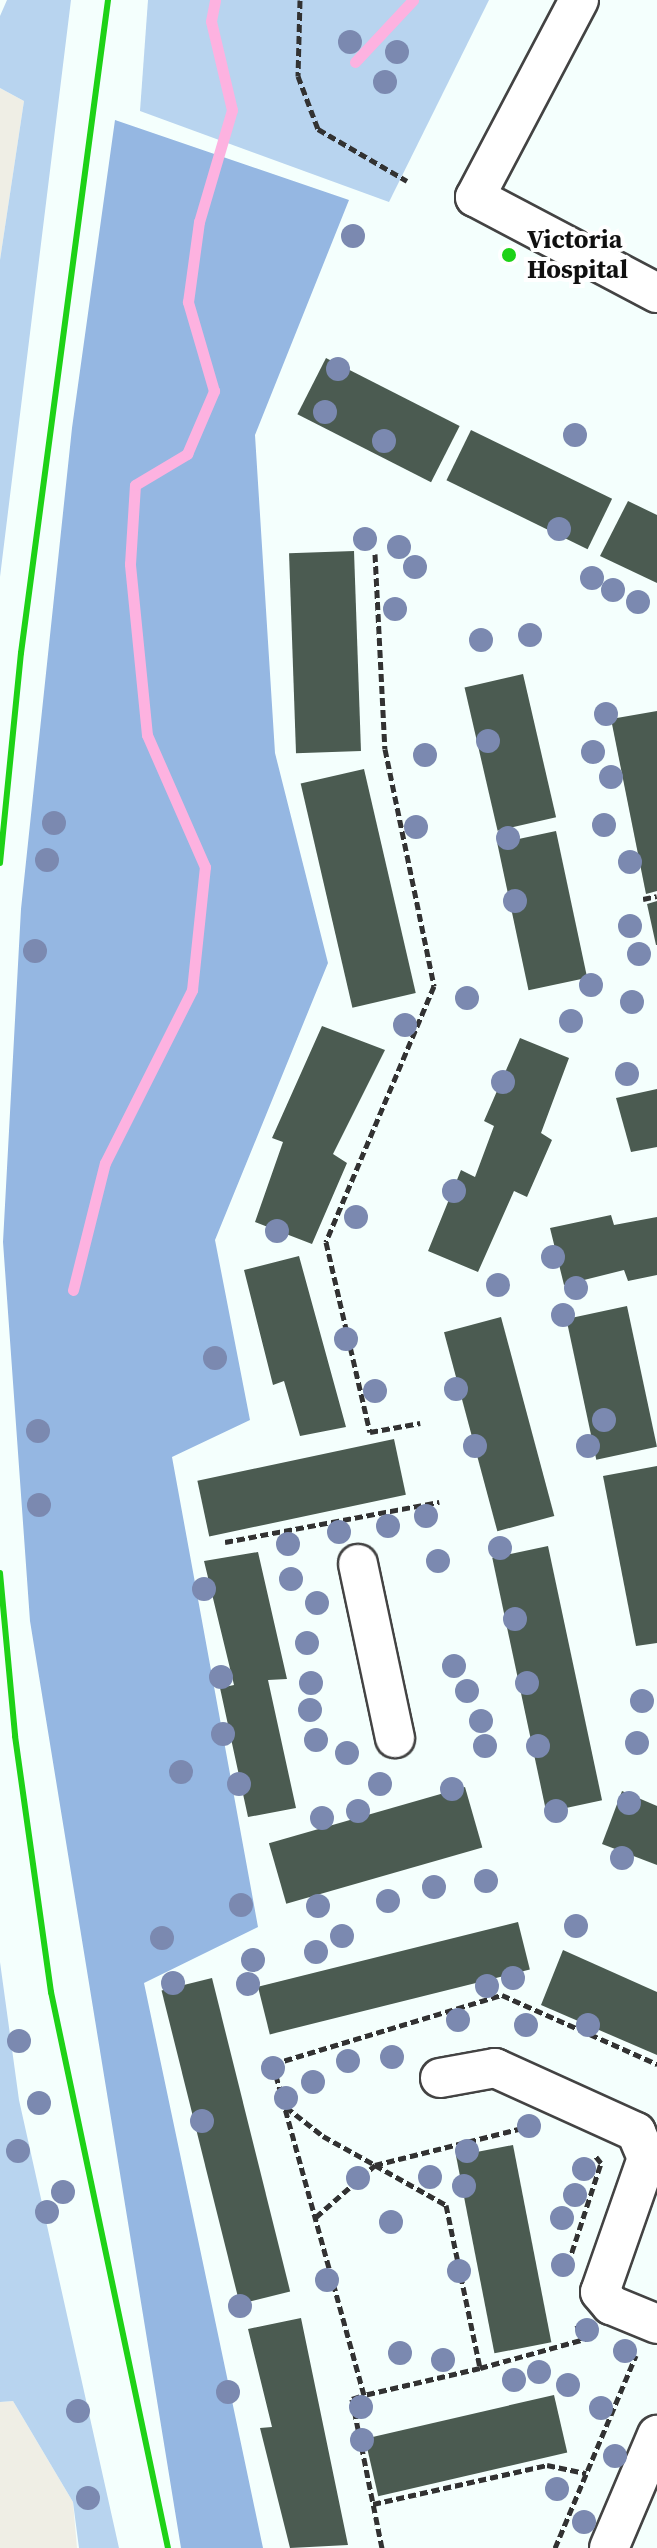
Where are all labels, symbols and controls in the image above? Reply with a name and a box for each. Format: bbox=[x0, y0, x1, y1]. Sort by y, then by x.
place label: Victoria Hospital bbox=[527, 224, 628, 286]
marker: Victoria Hospital bbox=[498, 244, 520, 266]

